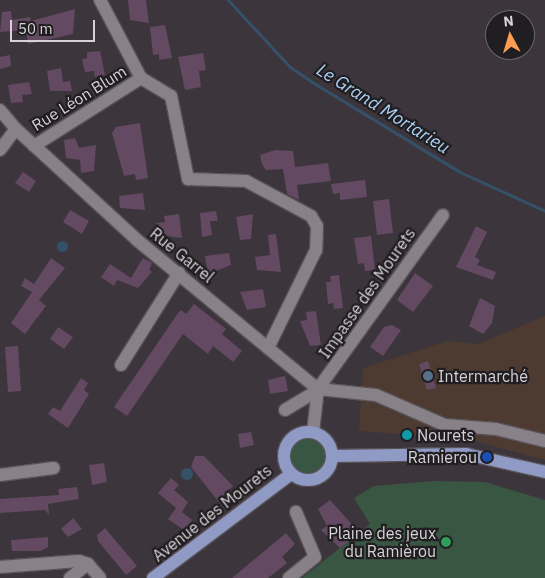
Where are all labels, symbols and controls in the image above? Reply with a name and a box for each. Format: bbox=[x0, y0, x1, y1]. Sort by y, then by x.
scale bar bbox=[12, 10, 98, 42]
north arrow bbox=[485, 10, 535, 60]
text: N bbox=[503, 12, 515, 31]
text: 50 m bbox=[18, 19, 53, 38]
water label: Le Grand Mortarieu bbox=[312, 59, 454, 159]
street label: Rue Léon Blum bbox=[28, 61, 130, 135]
street label: Rue Garrel bbox=[146, 224, 218, 286]
street label: Impasse des Mourets bbox=[315, 224, 419, 362]
place label: Intermarché bbox=[438, 366, 528, 386]
marker: Intermarché bbox=[422, 370, 434, 382]
place label: Nourets bbox=[417, 425, 474, 445]
marker: Nourets bbox=[401, 429, 413, 441]
place label: Ramierou bbox=[408, 447, 477, 467]
marker: Ramierou bbox=[481, 451, 493, 463]
street label: Avenue des Mourets bbox=[149, 461, 275, 565]
place label: Plaine des jeux du Ramièrou bbox=[328, 523, 436, 561]
marker: Plaine des jeux du Ramièrou bbox=[440, 536, 452, 548]

